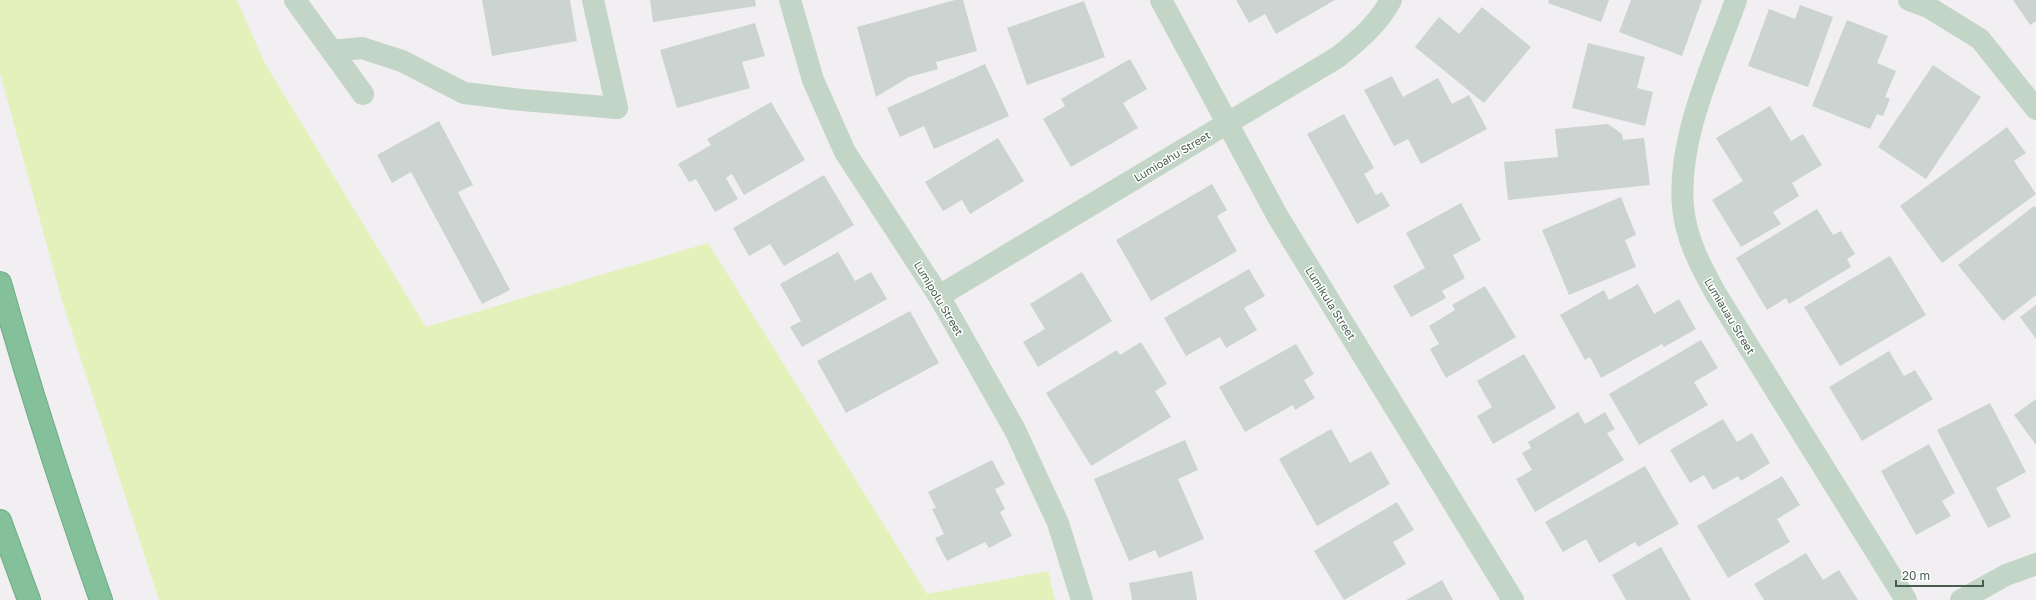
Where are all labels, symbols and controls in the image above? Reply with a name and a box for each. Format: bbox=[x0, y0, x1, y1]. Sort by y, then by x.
street label: Lumioahu Street bbox=[1131, 128, 1213, 184]
street label: Lumipolu Street bbox=[912, 259, 966, 337]
street label: Lumikula Street bbox=[1303, 264, 1359, 342]
street label: Lumiauau Street bbox=[1702, 276, 1758, 356]
scale bar bbox=[1896, 562, 1983, 588]
text: 20 m bbox=[1902, 568, 1930, 583]

